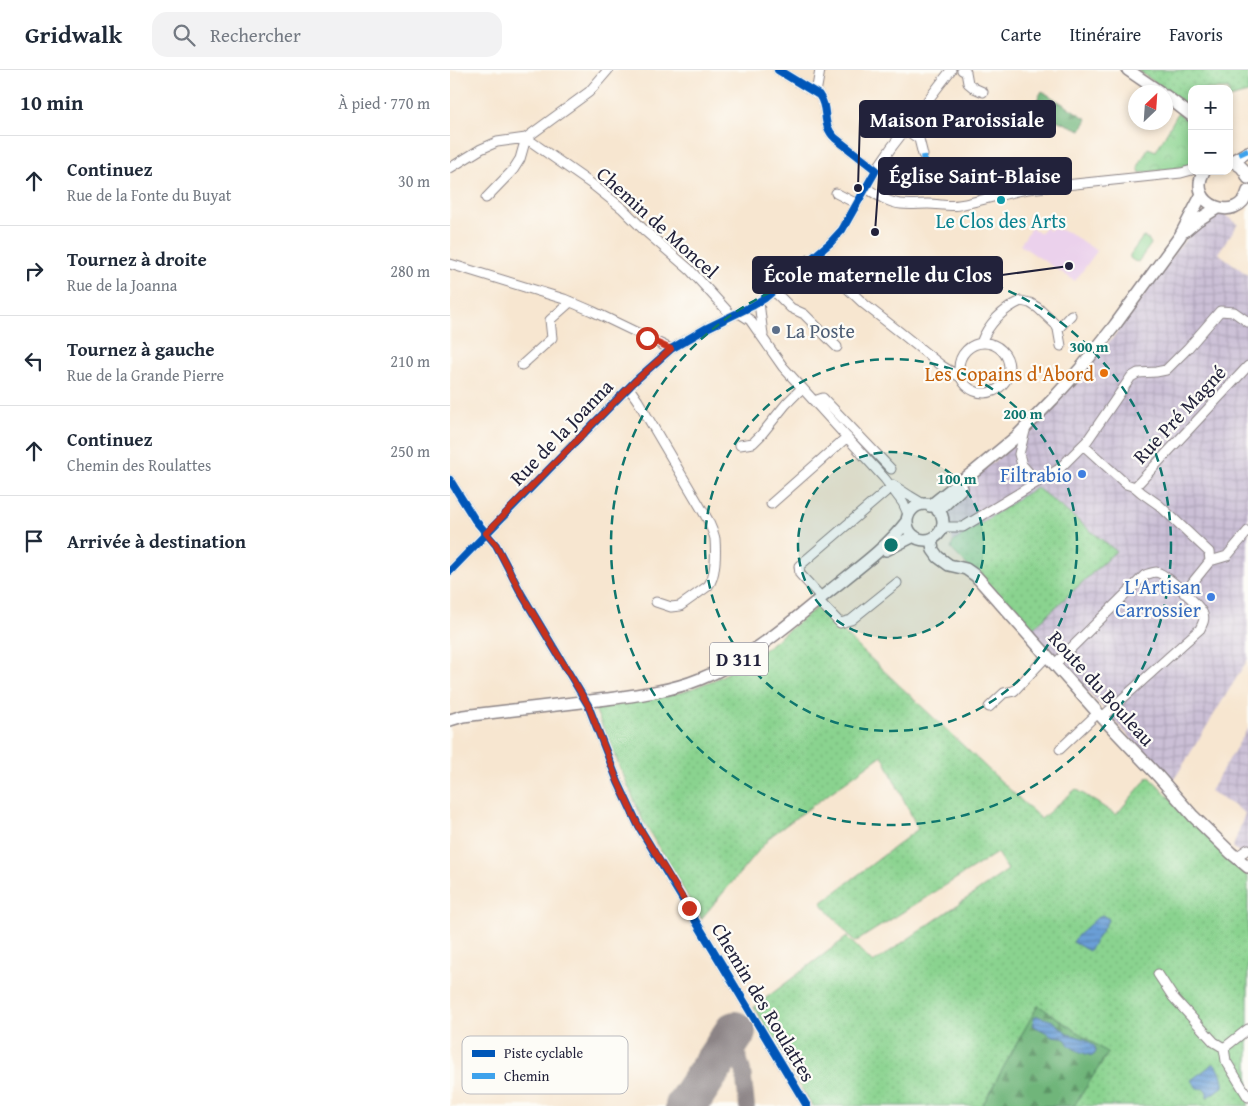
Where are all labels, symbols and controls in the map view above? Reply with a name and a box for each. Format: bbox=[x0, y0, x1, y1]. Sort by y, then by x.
search box bbox=[152, 12, 502, 57]
text: Gridwalk bbox=[25, 17, 122, 52]
icon: search bbox=[170, 21, 198, 49]
text: Rechercher bbox=[210, 21, 301, 49]
text: Carte bbox=[1001, 21, 1041, 48]
text: Itinéraire bbox=[1069, 21, 1141, 48]
text: Favoris bbox=[1169, 21, 1223, 48]
north arrow bbox=[1128, 85, 1173, 130]
map controls bbox=[1188, 85, 1233, 175]
button: + bbox=[1188, 85, 1233, 130]
text: 10 min bbox=[20, 87, 83, 118]
text: À pied · 770 m bbox=[338, 91, 430, 115]
callout: Maison Paroissiale bbox=[860, 101, 1055, 137]
text: Maison Paroissiale bbox=[870, 104, 1044, 135]
button: − bbox=[1188, 130, 1233, 175]
text: Continuez bbox=[67, 155, 153, 183]
callout: Église Saint-Blaise bbox=[879, 158, 1071, 194]
street label: Chemin de Moncel bbox=[591, 159, 726, 285]
text: Église Saint-Blaise bbox=[889, 160, 1061, 191]
icon: ahead bbox=[20, 167, 48, 195]
text: 30 m bbox=[398, 169, 430, 193]
text: Rue de la Fonte du Buyat bbox=[67, 183, 231, 207]
marker: Le Clos des Arts bbox=[995, 194, 1007, 206]
place label: Le Clos des Arts bbox=[936, 206, 1066, 235]
text: Tournez à droite bbox=[67, 245, 207, 273]
icon: right bbox=[20, 257, 48, 285]
callout: École maternelle du Clos bbox=[753, 257, 1002, 293]
text: 280 m bbox=[390, 259, 430, 283]
text: École maternelle du Clos bbox=[764, 259, 992, 290]
text: Rue de la Joanna bbox=[67, 273, 177, 297]
place label: La Poste bbox=[786, 316, 855, 345]
marker: La Poste bbox=[770, 324, 782, 336]
route start bbox=[636, 327, 659, 350]
text: Tournez à gauche bbox=[67, 335, 215, 363]
text: 300 m bbox=[1069, 336, 1109, 357]
icon: left bbox=[20, 347, 48, 375]
text: 210 m bbox=[390, 349, 430, 373]
street label: Rue Pré Magné bbox=[1126, 358, 1232, 470]
place label: Les Copains d'Abord bbox=[925, 359, 1094, 388]
text: Rue de la Grande Pierre bbox=[67, 363, 224, 387]
marker: Les Copains d'Abord bbox=[1098, 367, 1110, 379]
street label: Rue de la Joanna bbox=[503, 372, 620, 492]
text: 200 m bbox=[1003, 403, 1043, 424]
text: Continuez bbox=[67, 425, 153, 453]
icon: ahead bbox=[20, 437, 48, 465]
text: 250 m bbox=[390, 439, 430, 463]
text: Chemin des Roulattes bbox=[67, 453, 211, 477]
place label: Filtrabio bbox=[1000, 460, 1072, 489]
text: 100 m bbox=[937, 468, 977, 489]
marker: Filtrabio bbox=[1076, 468, 1088, 480]
icon: arrive bbox=[20, 527, 48, 555]
text: Arrivée à destination bbox=[67, 527, 246, 555]
centre of rings bbox=[882, 536, 900, 554]
place label: L'Artisan Carrossier bbox=[1115, 572, 1201, 624]
marker: L'Artisan Carrossier bbox=[1205, 591, 1217, 603]
street label: Route du Bouleau bbox=[1042, 624, 1162, 752]
road number: D 311 bbox=[710, 642, 768, 676]
route end bbox=[678, 897, 701, 920]
street label: Chemin des Roulattes bbox=[705, 917, 823, 1087]
legend bbox=[462, 1036, 628, 1094]
text: Piste cyclable bbox=[504, 1043, 584, 1063]
text: Chemin bbox=[504, 1066, 549, 1086]

